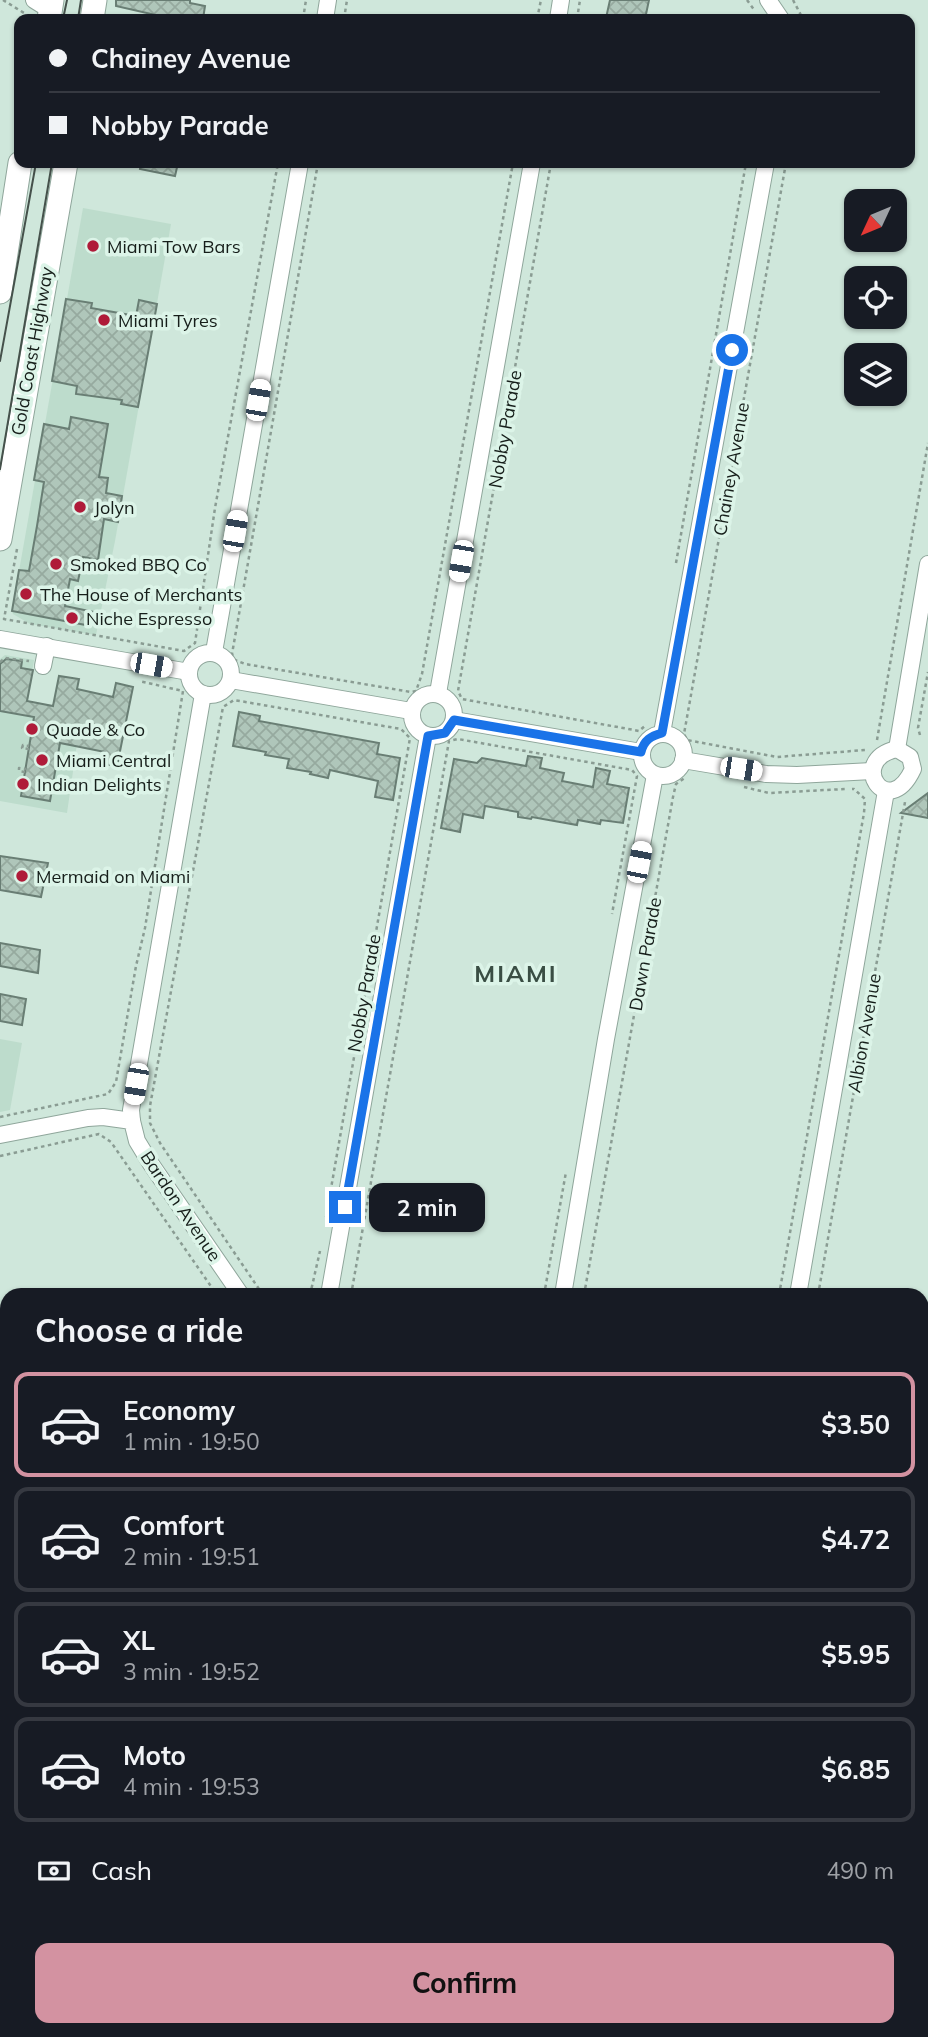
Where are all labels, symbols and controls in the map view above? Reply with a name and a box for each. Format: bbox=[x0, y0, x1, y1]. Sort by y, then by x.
text: Chainey Avenue bbox=[91, 42, 291, 75]
text: Nobby Parade bbox=[91, 109, 269, 142]
north arrow bbox=[844, 189, 906, 252]
map controls bbox=[844, 189, 907, 406]
place label: Miami Tow Bars bbox=[107, 235, 241, 258]
marker: Miami Tow Bars bbox=[85, 238, 101, 254]
street label: Gold Coast Highway bbox=[6, 264, 58, 437]
button: locate bbox=[844, 266, 907, 329]
place label: Miami Tyres bbox=[118, 309, 218, 332]
marker: Miami Tyres bbox=[96, 312, 112, 328]
route start bbox=[716, 334, 748, 366]
button: layers bbox=[844, 343, 907, 406]
street label: Nobby Parade bbox=[483, 368, 527, 490]
car bbox=[245, 377, 272, 423]
street label: Chainey Avenue bbox=[708, 400, 754, 538]
place label: Jolyn bbox=[94, 496, 135, 519]
marker: Jolyn bbox=[72, 499, 88, 515]
car bbox=[222, 508, 249, 554]
car bbox=[448, 538, 475, 584]
place label: Smoked BBQ Co bbox=[70, 553, 207, 576]
marker: Smoked BBQ Co bbox=[48, 556, 64, 572]
place label: The House of Merchants bbox=[40, 583, 243, 606]
marker: The House of Merchants bbox=[18, 586, 34, 602]
place label: Niche Espresso bbox=[86, 607, 212, 630]
marker: Niche Espresso bbox=[64, 610, 80, 626]
car bbox=[129, 651, 174, 679]
place label: Quade & Co bbox=[46, 718, 145, 741]
marker: Quade & Co bbox=[24, 721, 40, 737]
place label: Miami Central bbox=[56, 749, 171, 772]
marker: Miami Central bbox=[34, 752, 50, 768]
car bbox=[719, 755, 764, 783]
place label: Indian Delights bbox=[37, 773, 162, 796]
marker: Indian Delights bbox=[15, 776, 31, 792]
car bbox=[625, 839, 654, 885]
place label: Mermaid on Miami bbox=[36, 865, 190, 888]
marker: Mermaid on Miami bbox=[14, 868, 30, 884]
street label: Dawn Parade bbox=[624, 895, 666, 1013]
street label: Nobby Parade bbox=[342, 932, 386, 1054]
district label: MIAMI bbox=[474, 958, 558, 988]
street label: Albion Avenue bbox=[842, 972, 886, 1094]
car bbox=[123, 1061, 150, 1107]
street label: Bardon Avenue bbox=[136, 1146, 226, 1266]
callout: 2 min bbox=[370, 1182, 485, 1232]
route end bbox=[329, 1191, 361, 1223]
text: 2 min bbox=[397, 1193, 457, 1222]
text: Choose a ride bbox=[35, 1310, 243, 1350]
icon: car bbox=[39, 1393, 102, 1456]
text: Economy bbox=[123, 1394, 235, 1427]
text: $3.50 bbox=[821, 1408, 890, 1441]
text: 1 min · 19:50 bbox=[123, 1427, 260, 1456]
icon: car bbox=[39, 1508, 102, 1571]
text: Comfort bbox=[123, 1509, 224, 1542]
text: $4.72 bbox=[821, 1523, 890, 1556]
text: 2 min · 19:51 bbox=[123, 1542, 260, 1571]
icon: car bbox=[39, 1623, 102, 1686]
text: XL bbox=[123, 1624, 155, 1657]
text: $5.95 bbox=[821, 1638, 890, 1671]
text: 3 min · 19:52 bbox=[123, 1657, 260, 1686]
icon: car bbox=[39, 1738, 102, 1801]
text: Moto bbox=[123, 1739, 186, 1772]
text: $6.85 bbox=[821, 1753, 890, 1786]
text: 4 min · 19:53 bbox=[123, 1772, 260, 1801]
icon: cash bbox=[35, 1852, 73, 1890]
text: Cash bbox=[91, 1854, 152, 1887]
text: 490 m bbox=[826, 1856, 894, 1885]
button: Confirm bbox=[35, 1943, 894, 2023]

